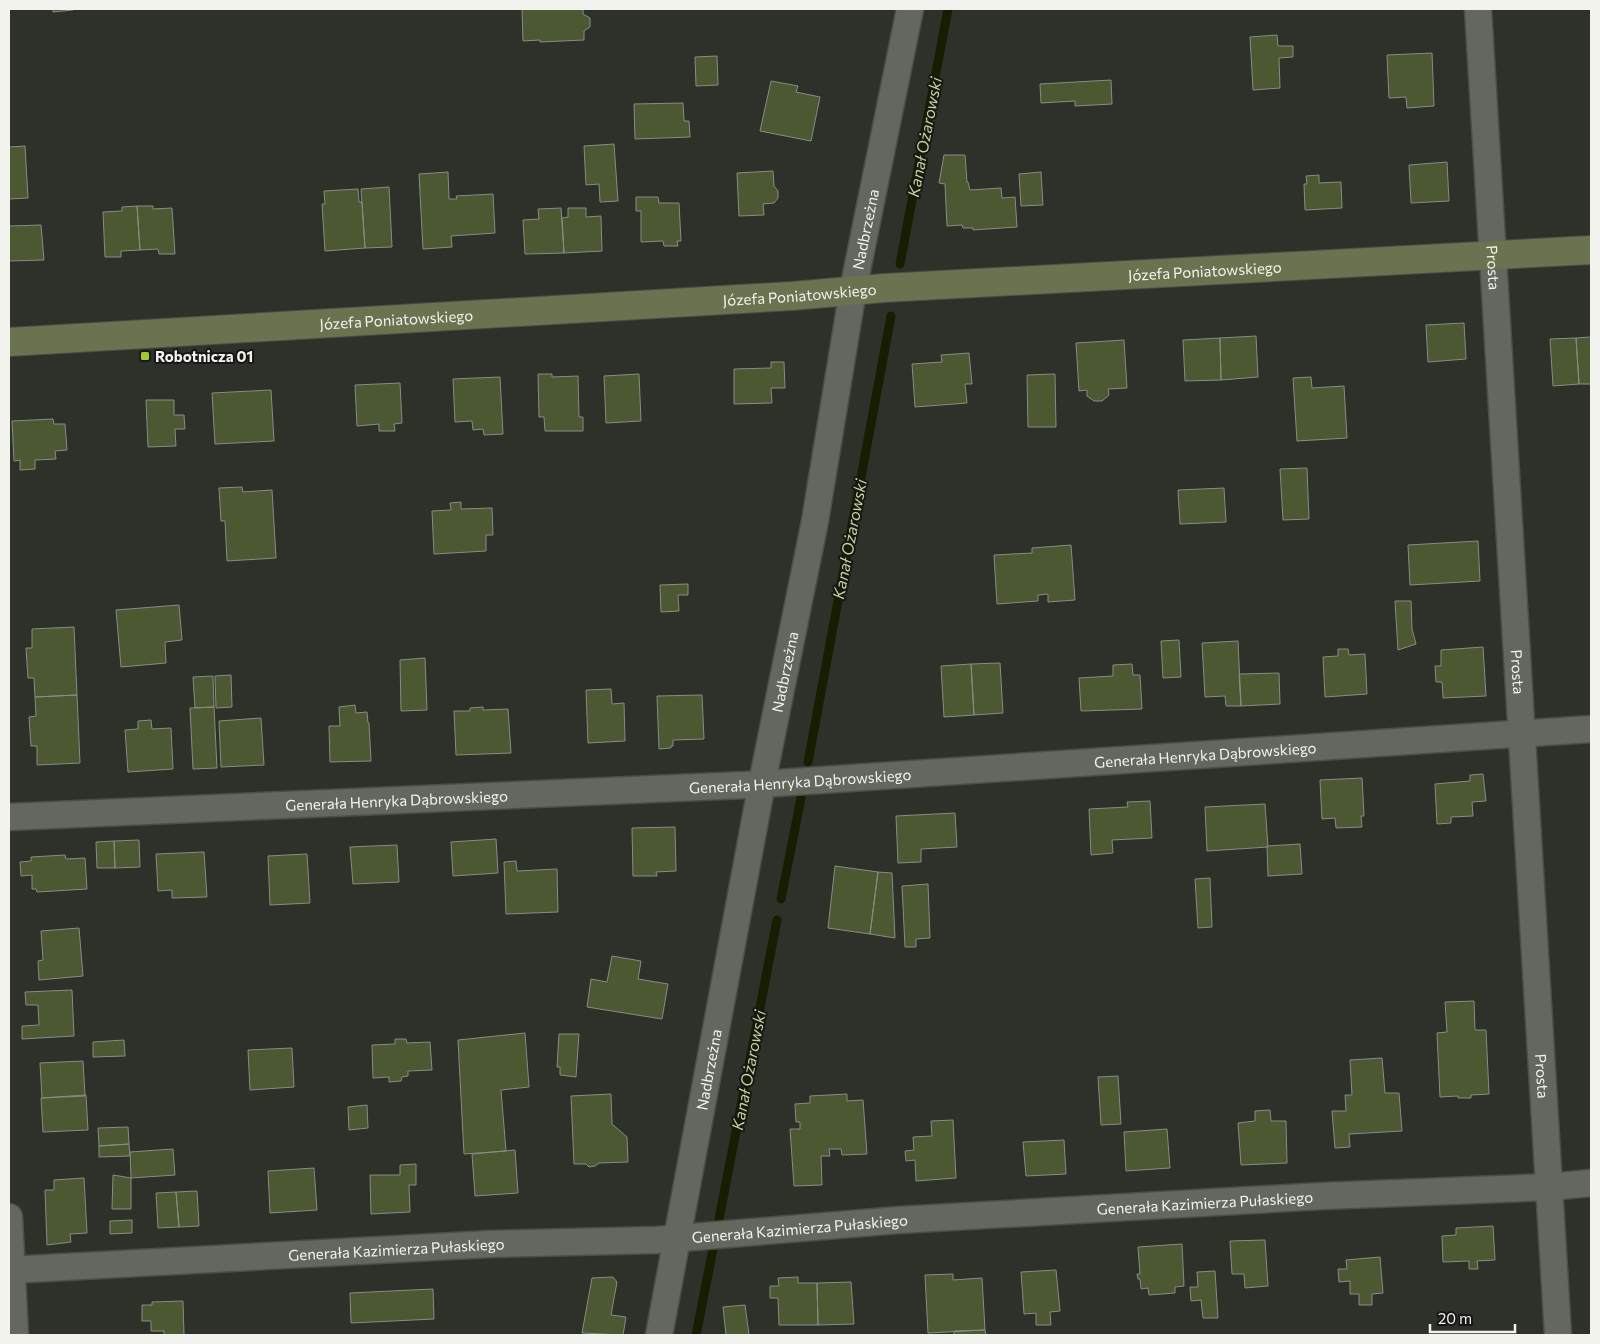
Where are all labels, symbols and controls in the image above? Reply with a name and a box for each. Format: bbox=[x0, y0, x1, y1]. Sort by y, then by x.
water label: Kanał Ożarowski bbox=[903, 74, 945, 199]
street label: Nadbrzeżna bbox=[848, 187, 882, 271]
street label: Prosta bbox=[1483, 245, 1504, 290]
street label: Józefa Poniatowskiego bbox=[1127, 258, 1282, 284]
street label: Józefa Poniatowskiego bbox=[722, 280, 877, 309]
street label: Józefa Poniatowskiego bbox=[319, 306, 474, 333]
place label: Robotnicza 01 bbox=[155, 347, 253, 365]
marker: Robotnicza 01 bbox=[139, 350, 151, 362]
water label: Kanał Ożarowski bbox=[828, 476, 870, 601]
street label: Nadbrzeżna bbox=[768, 630, 801, 714]
street label: Prosta bbox=[1508, 649, 1528, 695]
street label: Generała Henryka Dąbrowskiego bbox=[1094, 738, 1317, 771]
street label: Generała Henryka Dąbrowskiego bbox=[689, 765, 912, 796]
street label: Generała Henryka Dąbrowskiego bbox=[285, 786, 508, 814]
water label: Kanał Ożarowski bbox=[727, 1007, 769, 1132]
street label: Nadbrzeżna bbox=[692, 1028, 725, 1112]
street label: Prosta bbox=[1532, 1053, 1553, 1099]
street label: Generała Kazimierza Pułaskiego bbox=[1096, 1188, 1314, 1218]
street label: Generała Kazimierza Pułaskiego bbox=[691, 1211, 908, 1246]
street label: Generała Kazimierza Pułaskiego bbox=[288, 1235, 505, 1264]
scale bar bbox=[1430, 1302, 1515, 1334]
text: 20 m bbox=[1438, 1309, 1472, 1327]

